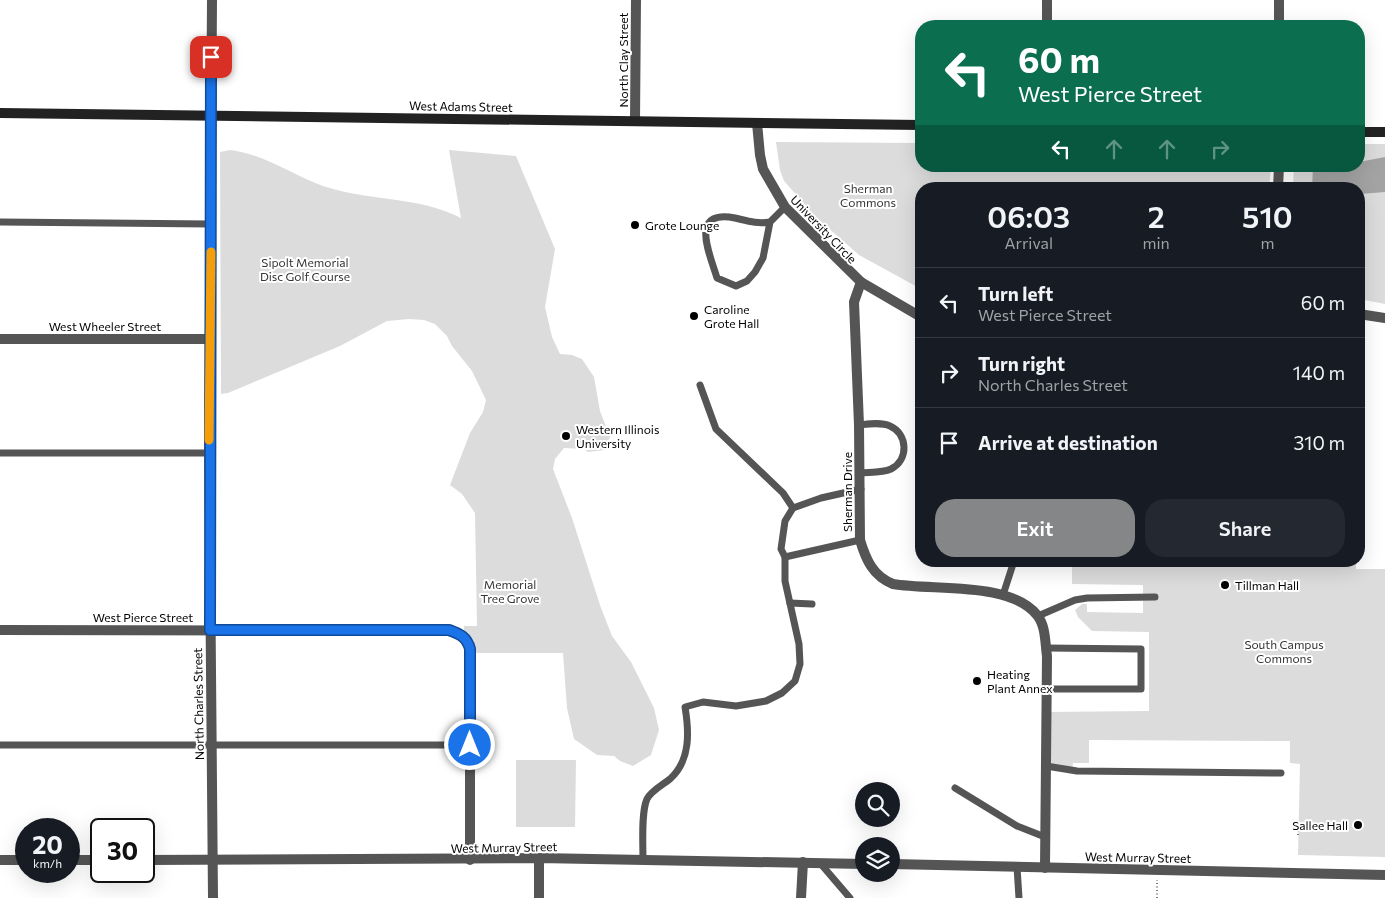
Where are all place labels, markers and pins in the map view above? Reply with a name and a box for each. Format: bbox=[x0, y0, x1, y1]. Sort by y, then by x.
pin bbox=[190, 36, 232, 78]
place label: Grote Lounge bbox=[645, 218, 719, 232]
marker: Grote Lounge bbox=[629, 219, 641, 231]
place label: Caroline Grote Hall bbox=[704, 302, 759, 330]
marker: Caroline Grote Hall bbox=[688, 310, 700, 322]
place label: Western Illinois University bbox=[576, 422, 659, 450]
marker: Western Illinois University bbox=[560, 430, 572, 442]
place label: Tillman Hall bbox=[1235, 578, 1299, 592]
marker: Tillman Hall bbox=[1219, 579, 1231, 591]
place label: Heating Plant Annex bbox=[987, 667, 1053, 695]
marker: Heating Plant Annex bbox=[971, 675, 983, 687]
place label: Sallee Hall bbox=[1292, 818, 1348, 832]
marker: Sallee Hall bbox=[1352, 819, 1364, 831]

